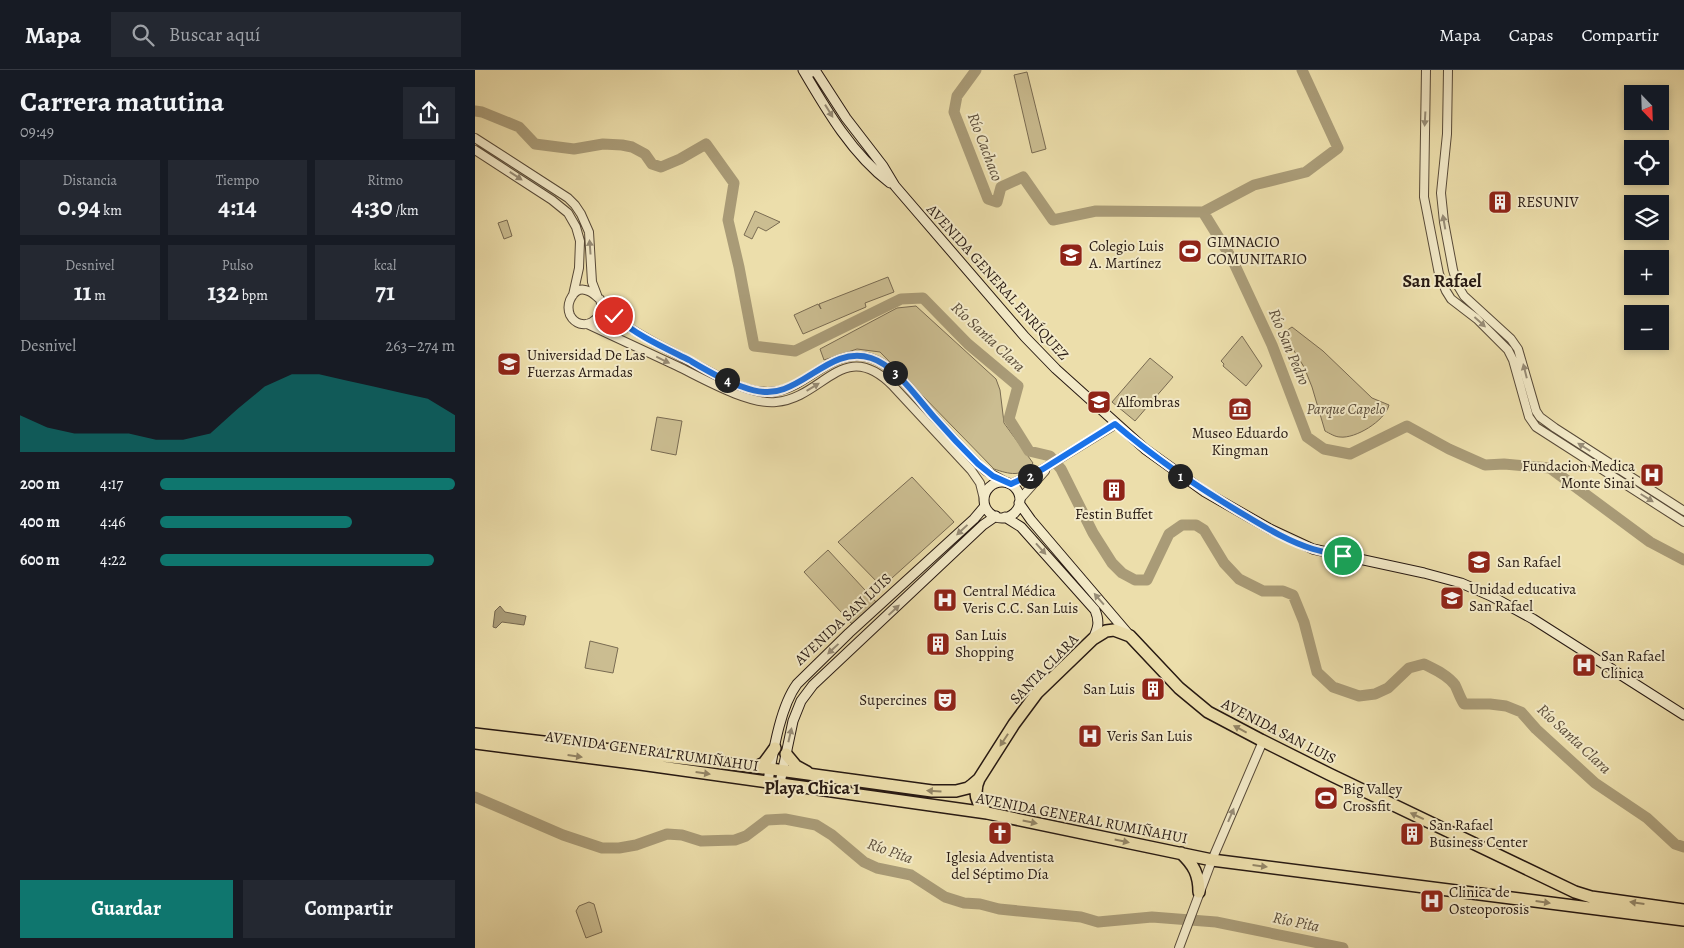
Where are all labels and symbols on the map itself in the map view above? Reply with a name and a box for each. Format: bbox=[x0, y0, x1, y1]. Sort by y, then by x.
north arrow bbox=[1624, 85, 1669, 130]
one-way arrow bbox=[824, 105, 833, 118]
water label: Río Cachaco bbox=[962, 110, 1008, 184]
one-way arrow bbox=[1421, 111, 1429, 127]
one-way arrow bbox=[509, 172, 523, 181]
building icon: RESUNIV bbox=[1487, 189, 1513, 215]
place label: RESUNIV bbox=[1517, 192, 1579, 212]
street label: AVENIDA GENERAL ENRÍQUEZ bbox=[922, 199, 1074, 364]
one-way arrow bbox=[1439, 214, 1447, 230]
place label: GIMNACIO COMUNITARIO bbox=[1207, 232, 1307, 269]
place label: Colegio Luis A. Martínez bbox=[1088, 236, 1164, 273]
sports icon: GIMNACIO COMUNITARIO bbox=[1177, 238, 1203, 264]
one-way arrow bbox=[585, 239, 593, 255]
school or university icon: Colegio Luis A. Martínez bbox=[1058, 242, 1084, 268]
district label: San Rafael bbox=[1402, 269, 1482, 293]
pin bbox=[593, 295, 635, 337]
water label: Río Santa Clara bbox=[946, 297, 1030, 378]
water label: Río San Pedro bbox=[1263, 305, 1315, 389]
one-way arrow bbox=[1473, 316, 1485, 328]
place label: Universidad De Las Fuerzas Armadas bbox=[527, 345, 645, 382]
school or university icon: Universidad De Las Fuerzas Armadas bbox=[496, 351, 522, 377]
one-way arrow bbox=[656, 356, 670, 364]
pin: 3 bbox=[883, 360, 907, 386]
one-way arrow bbox=[1521, 363, 1529, 378]
pin: 4 bbox=[715, 368, 739, 392]
one-way arrow bbox=[806, 382, 819, 391]
school or university icon: Alfombras bbox=[1086, 389, 1112, 415]
place label: Alfombras bbox=[1116, 392, 1180, 412]
museum icon: Museo Eduardo Kingman bbox=[1227, 396, 1253, 422]
park label: Parque Capelo bbox=[1307, 399, 1385, 419]
place label: Museo Eduardo Kingman bbox=[1192, 423, 1288, 460]
one-way arrow bbox=[1578, 442, 1591, 451]
place label: Fundacion Medica Monte Sinai bbox=[1522, 456, 1635, 493]
hospital icon: Fundacion Medica Monte Sinai bbox=[1639, 462, 1665, 488]
pin: 2 bbox=[1017, 464, 1043, 488]
pin: 1 bbox=[1167, 464, 1193, 488]
building icon: Festin Buffet bbox=[1101, 477, 1127, 503]
one-way arrow bbox=[1640, 493, 1653, 503]
place label: Festin Buffet bbox=[1075, 504, 1153, 524]
one-way arrow bbox=[957, 524, 969, 536]
pin bbox=[1322, 535, 1364, 577]
one-way arrow bbox=[1035, 543, 1046, 556]
school or university icon: San Rafael bbox=[1466, 549, 1492, 575]
place label: San Rafael bbox=[1497, 552, 1561, 572]
street label: AVENIDA SAN LUIS bbox=[789, 569, 896, 670]
place label: Unidad educativa San Rafael bbox=[1469, 579, 1576, 616]
place label: Central Médica Veris C.C. San Luis bbox=[962, 581, 1078, 618]
school or university icon: Unidad educativa San Rafael bbox=[1439, 585, 1465, 611]
hospital icon: Central Médica Veris C.C. San Luis bbox=[932, 587, 958, 613]
one-way arrow bbox=[1093, 593, 1104, 606]
one-way arrow bbox=[888, 604, 900, 616]
place label: San Luis Shopping bbox=[955, 625, 1015, 662]
street label: SANTA CLARA bbox=[1005, 629, 1083, 709]
building icon: San Luis Shopping bbox=[925, 631, 951, 657]
one-way arrow bbox=[827, 643, 839, 655]
place label: San Rafael Clínica bbox=[1601, 646, 1665, 683]
hospital icon: San Rafael Clínica bbox=[1571, 652, 1597, 678]
building icon: San Luis bbox=[1140, 676, 1166, 702]
place label: San Luis bbox=[1083, 679, 1135, 699]
theatre icon: Supercines bbox=[932, 687, 958, 713]
place label: Supercines bbox=[859, 690, 927, 710]
street label: AVENIDA SAN LUIS bbox=[1217, 693, 1340, 769]
water label: Río Santa Clara bbox=[1532, 699, 1616, 780]
hospital icon: Veris San Luis bbox=[1077, 723, 1103, 749]
one-way arrow bbox=[1232, 725, 1247, 733]
street label: AVENIDA GENERAL RUMIÑAHUI bbox=[543, 726, 760, 776]
place label: Veris San Luis bbox=[1106, 726, 1193, 746]
one-way arrow bbox=[786, 728, 794, 743]
one-way arrow bbox=[999, 733, 1008, 747]
one-way arrow bbox=[568, 752, 584, 760]
one-way arrow bbox=[696, 769, 712, 777]
district label: Playa Chica 1 bbox=[764, 776, 860, 800]
place label: Big Valley Crossfit bbox=[1343, 779, 1403, 816]
sports icon: Big Valley Crossfit bbox=[1313, 785, 1339, 811]
one-way arrow bbox=[926, 786, 942, 794]
street label: AVENIDA GENERAL RUMIÑAHUI bbox=[974, 787, 1189, 848]
one-way arrow bbox=[1227, 808, 1235, 822]
one-way arrow bbox=[1410, 812, 1424, 820]
place label: San Rafael Business Center bbox=[1429, 815, 1528, 852]
one-way arrow bbox=[1023, 818, 1038, 826]
church icon: Iglesia Adventista del Séptimo Día bbox=[987, 820, 1013, 846]
building icon: San Rafael Business Center bbox=[1399, 821, 1425, 847]
water label: Río Pita bbox=[864, 833, 916, 870]
one-way arrow bbox=[1114, 837, 1129, 845]
place label: Iglesia Adventista del Séptimo Día bbox=[946, 847, 1054, 884]
one-way arrow bbox=[1252, 862, 1268, 870]
place label: Clinica de Osteoporosis bbox=[1449, 882, 1529, 919]
hospital icon: Clinica de Osteoporosis bbox=[1419, 888, 1445, 914]
one-way arrow bbox=[1535, 898, 1551, 906]
one-way arrow bbox=[1629, 899, 1645, 907]
water label: Río Pita bbox=[1271, 906, 1322, 938]

